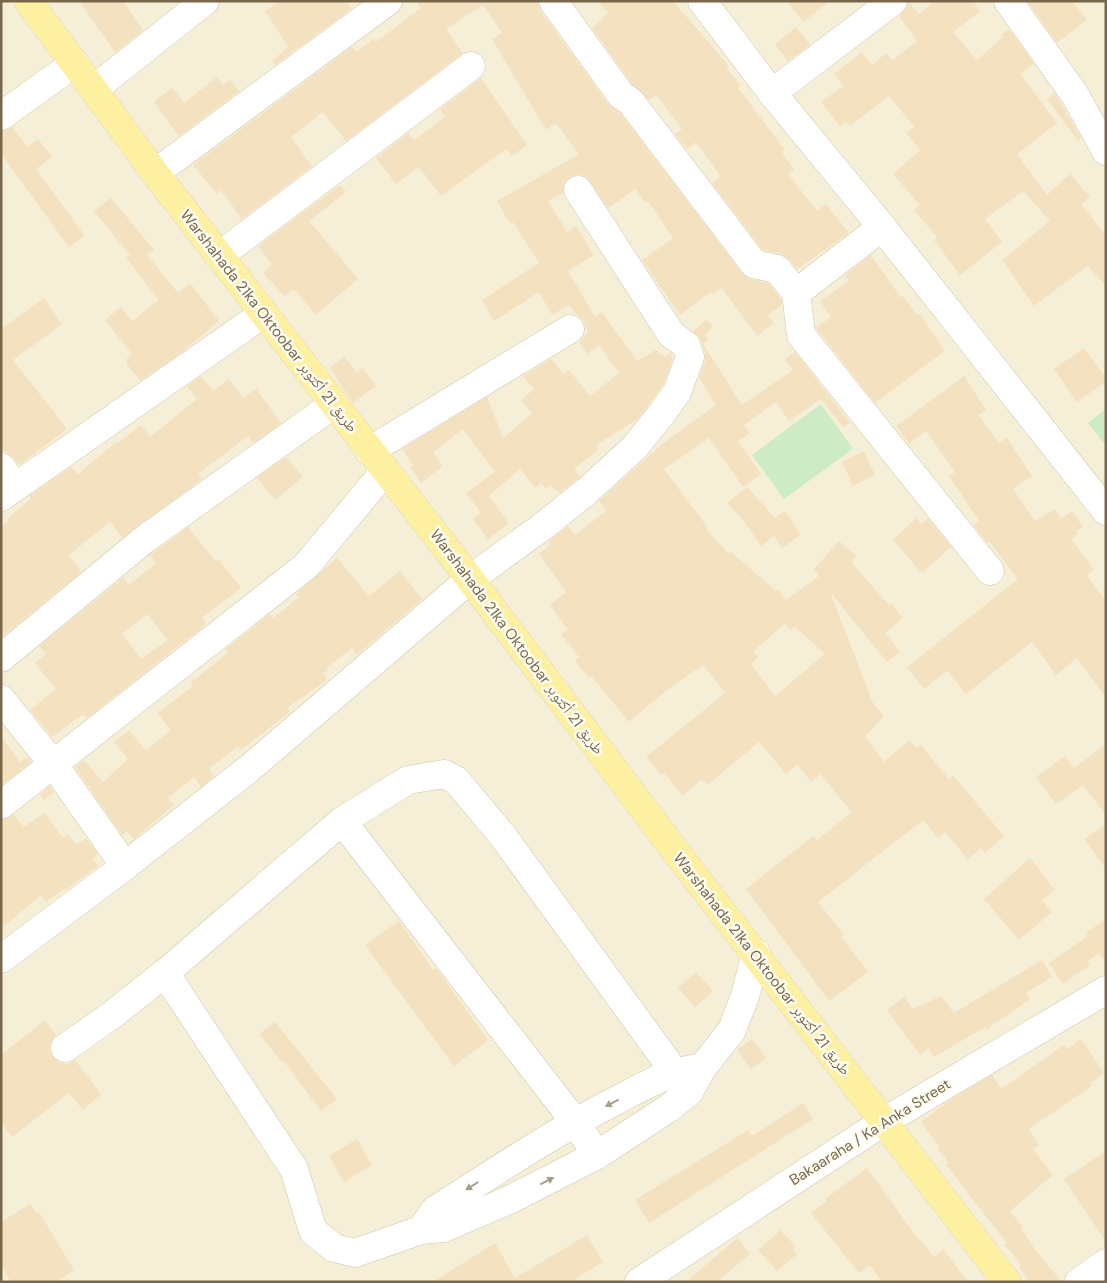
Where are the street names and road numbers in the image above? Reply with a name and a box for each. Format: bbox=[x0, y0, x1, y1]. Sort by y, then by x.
street label: Warshahada 21ka Oktoobar طريق 21 أكتوبر bbox=[176, 206, 362, 436]
street label: Warshahada 21ka Oktoobar طريق 21 أكتوبر bbox=[426, 525, 608, 759]
street label: Warshahada 21ka Oktoobar طريق 21 أكتوبر bbox=[669, 849, 855, 1079]
street label: Bakaaraha / Ka Anka Street bbox=[786, 1074, 955, 1190]

